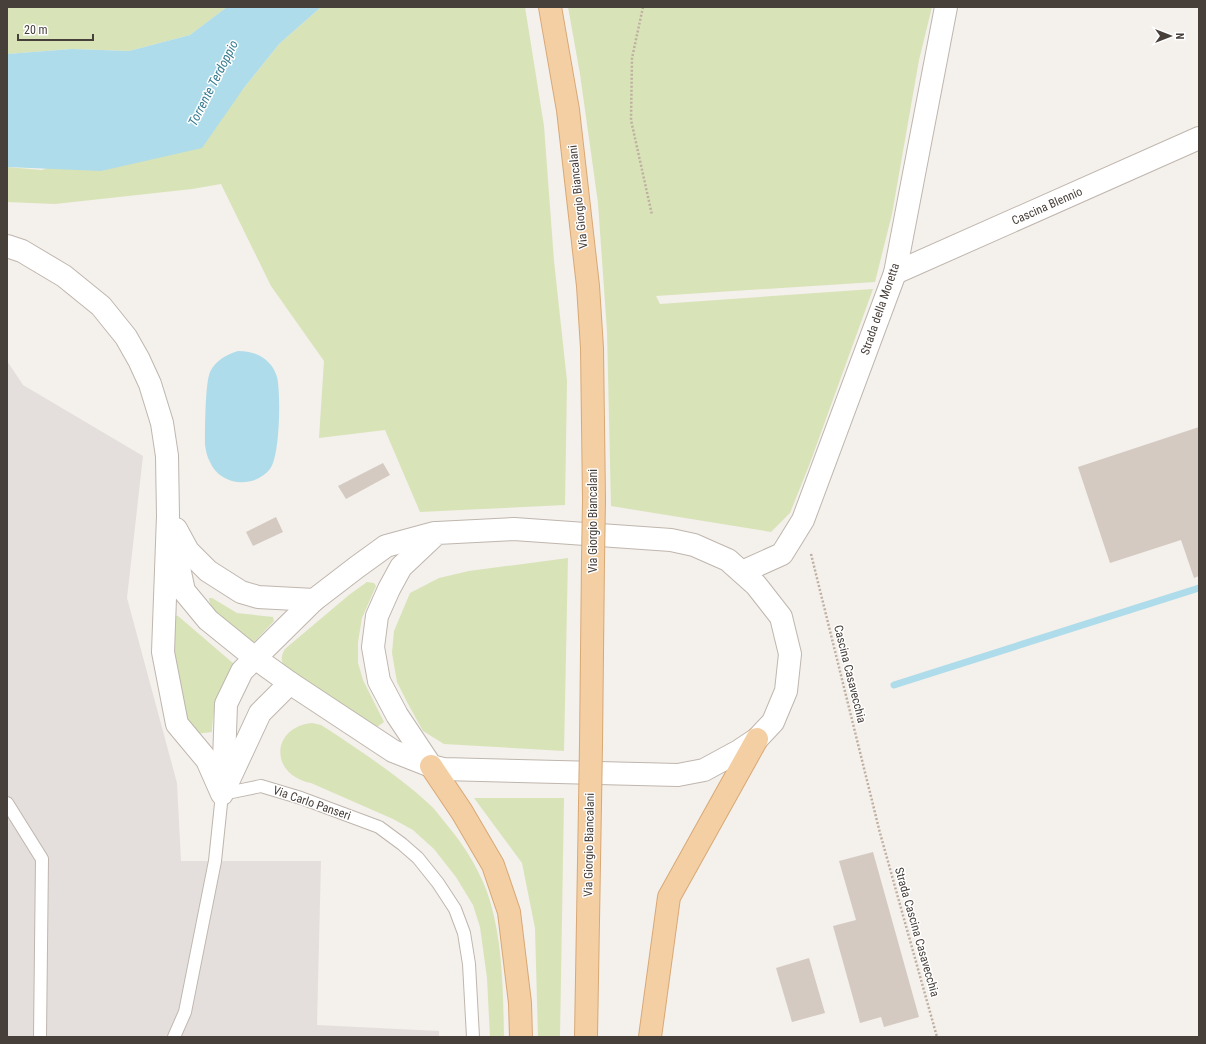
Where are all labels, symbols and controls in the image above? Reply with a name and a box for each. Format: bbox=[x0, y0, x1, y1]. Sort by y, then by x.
scale bar bbox=[18, 16, 93, 42]
north arrow bbox=[1150, 16, 1190, 56]
text: 20 m bbox=[24, 23, 48, 37]
text: N bbox=[1173, 33, 1186, 40]
water label: Torrente Terdoppio bbox=[185, 38, 241, 128]
street label: Via Giorgio Biancalani bbox=[566, 145, 590, 249]
street label: Cascina Blennio bbox=[1009, 184, 1085, 228]
street label: Strada della Moretta bbox=[858, 261, 902, 357]
street label: Via Giorgio Biancalani bbox=[586, 469, 600, 573]
street label: Cascina Casavecchia bbox=[831, 624, 869, 725]
street label: Via Carlo Panseri bbox=[271, 783, 353, 823]
street label: Via Giorgio Biancalani bbox=[581, 793, 597, 897]
street label: Strada Cascina Casavecchia bbox=[892, 866, 942, 998]

